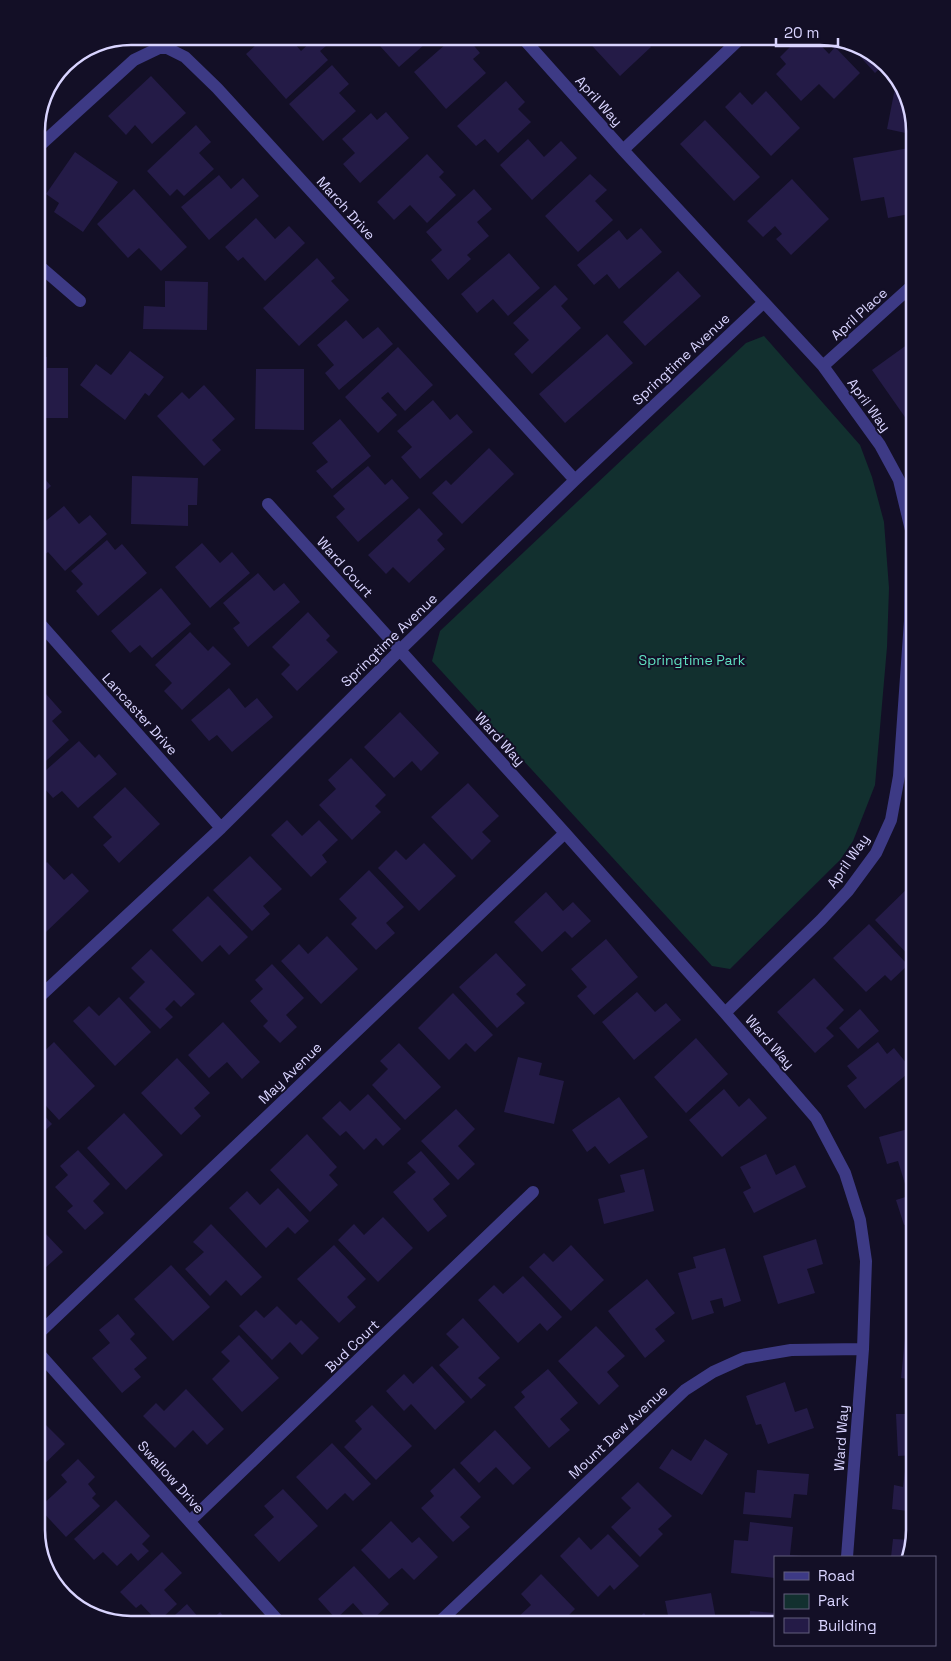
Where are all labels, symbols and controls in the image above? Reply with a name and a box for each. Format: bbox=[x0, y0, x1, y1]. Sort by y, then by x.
scale bar bbox=[776, 15, 838, 47]
text: 20 m bbox=[784, 23, 819, 42]
street label: April Way bbox=[572, 72, 626, 130]
street label: March Drive bbox=[313, 173, 379, 243]
street label: April Place bbox=[827, 284, 891, 344]
street label: Springtime Avenue bbox=[628, 309, 734, 409]
street label: April Way bbox=[843, 375, 895, 435]
street label: Ward Court bbox=[313, 533, 377, 601]
street label: Springtime Avenue bbox=[337, 589, 441, 691]
park label: Springtime Park bbox=[639, 651, 746, 669]
street label: Lancaster Drive bbox=[98, 669, 182, 759]
street label: Ward Way bbox=[471, 708, 529, 770]
street label: April Way bbox=[823, 830, 873, 892]
street label: Ward Way bbox=[741, 1011, 799, 1073]
street label: May Avenue bbox=[254, 1038, 326, 1108]
street label: Bud Court bbox=[321, 1316, 383, 1376]
street label: Mount Dew Avenue bbox=[565, 1381, 671, 1483]
street label: Ward Way bbox=[830, 1404, 852, 1472]
street label: Swallow Drive bbox=[134, 1437, 208, 1517]
legend bbox=[774, 1556, 936, 1646]
text: Road bbox=[818, 1566, 855, 1585]
text: Park bbox=[818, 1591, 849, 1610]
text: Building bbox=[818, 1616, 877, 1635]

